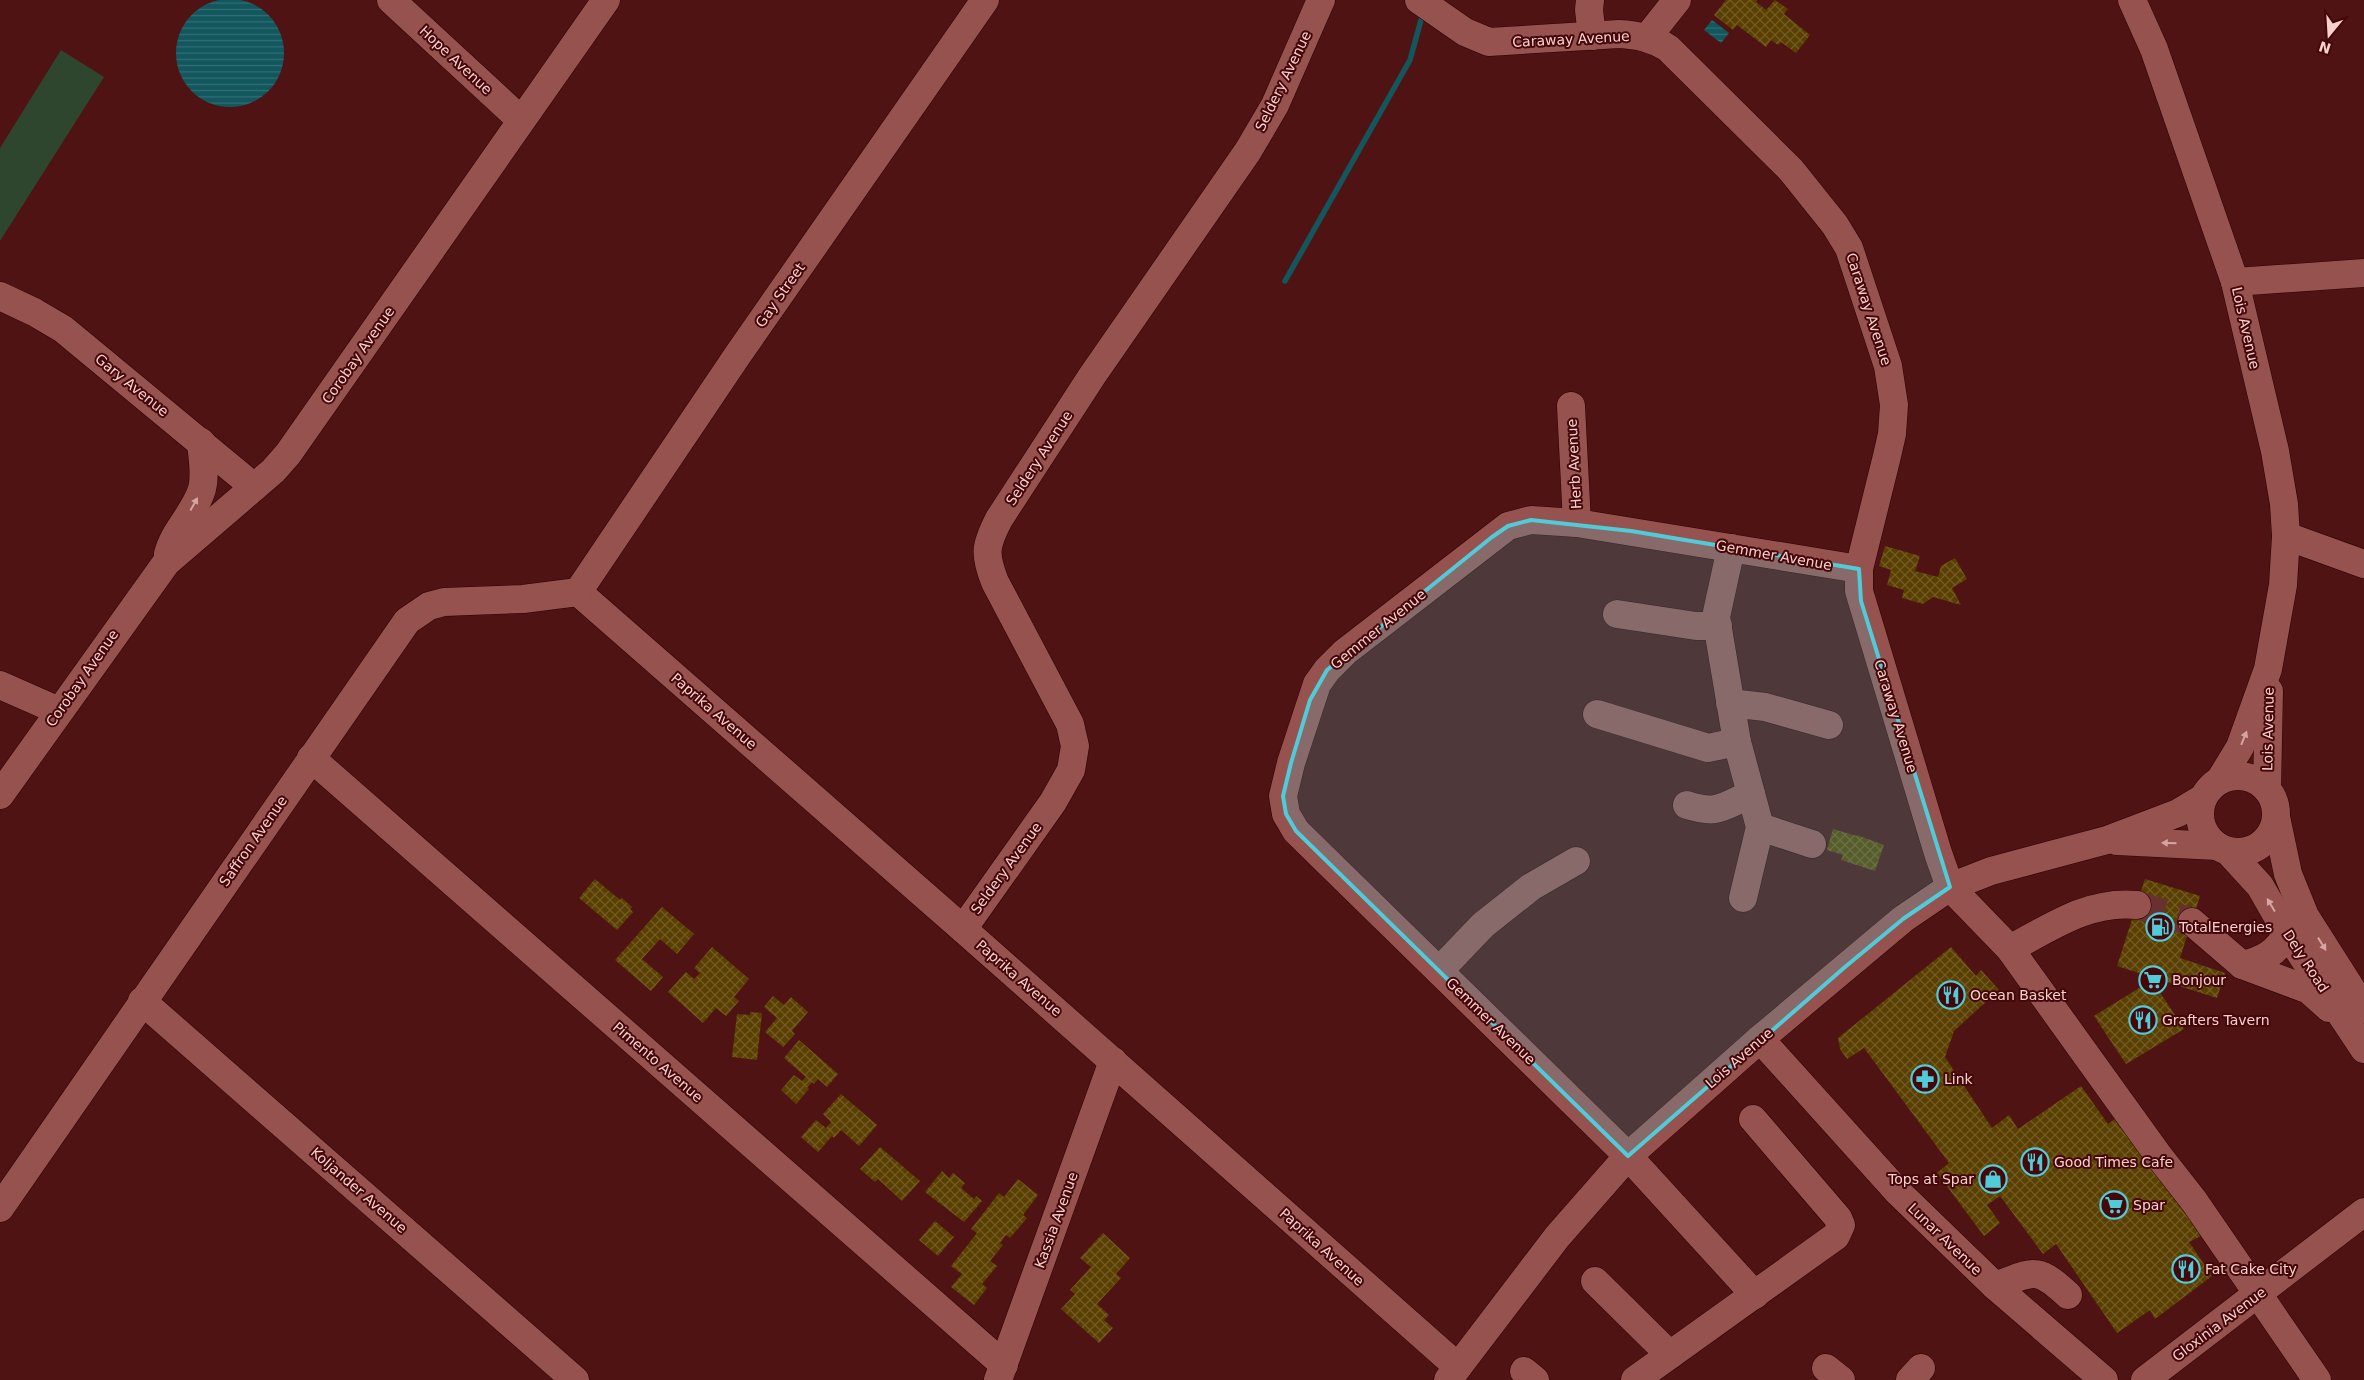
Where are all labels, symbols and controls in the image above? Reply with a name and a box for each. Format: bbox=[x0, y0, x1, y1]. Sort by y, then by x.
north arrow bbox=[2304, 10, 2354, 60]
street label: Hope Avenue bbox=[417, 22, 495, 98]
street label: Seldery Avenue bbox=[1252, 28, 1314, 134]
street label: Caraway Avenue bbox=[1512, 28, 1630, 50]
text: N bbox=[2317, 38, 2333, 57]
street label: Caraway Avenue bbox=[1843, 251, 1895, 367]
street label: Gay Street bbox=[752, 259, 808, 330]
street label: Lois Avenue bbox=[2229, 285, 2263, 371]
street label: Corobay Avenue bbox=[319, 303, 397, 407]
street label: Gary Avenue bbox=[92, 350, 172, 420]
street label: Seldery Avenue bbox=[1002, 408, 1076, 508]
street label: Herb Avenue bbox=[1564, 419, 1584, 509]
one-way arrow bbox=[190, 497, 199, 510]
street label: Gemmer Avenue bbox=[1715, 537, 1833, 573]
street label: Gemmer Avenue bbox=[1327, 586, 1429, 672]
street label: Corobay Avenue bbox=[43, 626, 121, 730]
street label: Caraway Avenue bbox=[1871, 657, 1921, 775]
street label: Paprika Avenue bbox=[668, 670, 760, 752]
street label: Lois Avenue bbox=[2259, 687, 2277, 771]
one-way arrow bbox=[2240, 731, 2248, 745]
street label: Saffron Avenue bbox=[216, 793, 290, 889]
street label: Seldery Avenue bbox=[967, 819, 1045, 917]
one-way arrow bbox=[2161, 839, 2177, 847]
one-way arrow bbox=[2267, 898, 2276, 911]
fuel station icon: TotalEnergies bbox=[2145, 912, 2175, 942]
place label: TotalEnergies bbox=[2178, 919, 2272, 935]
street label: Dely Road bbox=[2280, 927, 2332, 995]
street label: Paprika Avenue bbox=[973, 937, 1065, 1019]
one-way arrow bbox=[2318, 937, 2327, 950]
supermarket icon: Bonjour bbox=[2138, 965, 2168, 995]
place label: Bonjour bbox=[2172, 972, 2226, 988]
street label: Gemmer Avenue bbox=[1443, 974, 1539, 1068]
restaurant icon: Ocean Basket bbox=[1936, 980, 1966, 1010]
place label: Ocean Basket bbox=[1970, 987, 2067, 1003]
restaurant icon: Grafters Tavern bbox=[2128, 1005, 2158, 1035]
place label: Grafters Tavern bbox=[2162, 1012, 2270, 1028]
street label: Pimento Avenue bbox=[610, 1019, 706, 1105]
street label: Lois Avenue bbox=[1702, 1024, 1776, 1092]
pharmacy icon: Link bbox=[1910, 1064, 1940, 1094]
place label: Link bbox=[1944, 1071, 1974, 1087]
street label: Koljander Avenue bbox=[308, 1144, 410, 1236]
restaurant icon: Good Times Cafe bbox=[2020, 1147, 2050, 1177]
place label: Good Times Cafe bbox=[2054, 1154, 2173, 1170]
shop icon: Tops at Spar bbox=[1978, 1164, 2008, 1194]
street label: Kassia Avenue bbox=[1031, 1170, 1081, 1270]
place label: Tops at Spar bbox=[1887, 1171, 1974, 1187]
supermarket icon: Spar bbox=[2099, 1190, 2129, 1220]
place label: Spar bbox=[2133, 1197, 2165, 1213]
street label: Lunar Avenue bbox=[1905, 1200, 1985, 1278]
street label: Paprika Avenue bbox=[1277, 1205, 1367, 1289]
restaurant icon: Fat Cake City bbox=[2171, 1254, 2201, 1284]
place label: Fat Cake City bbox=[2205, 1261, 2297, 1277]
street label: Gloxinia Avenue bbox=[2169, 1284, 2269, 1364]

